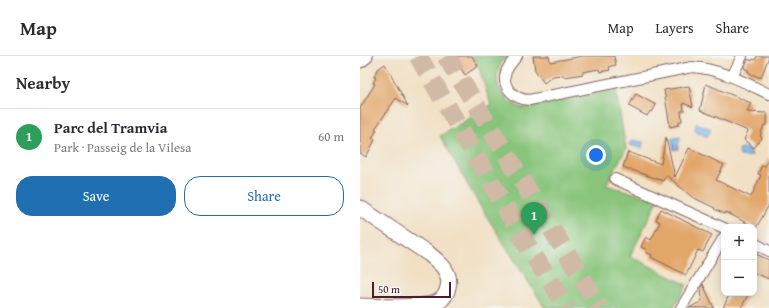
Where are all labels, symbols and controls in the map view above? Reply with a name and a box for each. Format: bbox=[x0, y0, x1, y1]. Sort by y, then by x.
text: Map bbox=[20, 14, 57, 42]
text: Map bbox=[608, 18, 634, 38]
text: Layers bbox=[656, 18, 694, 38]
text: Share bbox=[716, 18, 749, 38]
text: Nearby bbox=[16, 70, 70, 95]
text: Parc del Tramvia bbox=[54, 117, 167, 138]
text: 1 bbox=[26, 127, 32, 146]
text: 60 m bbox=[318, 127, 344, 146]
text: Park · Passeig de la Vilesa bbox=[54, 138, 191, 157]
your location bbox=[586, 145, 606, 165]
button: Save bbox=[16, 176, 176, 216]
button: Share bbox=[184, 176, 344, 216]
pin: 1 bbox=[521, 202, 547, 235]
map controls bbox=[721, 224, 757, 296]
button: + bbox=[721, 224, 757, 260]
button: − bbox=[721, 260, 757, 296]
scale bar bbox=[372, 280, 451, 299]
text: 50 m bbox=[378, 281, 400, 297]

